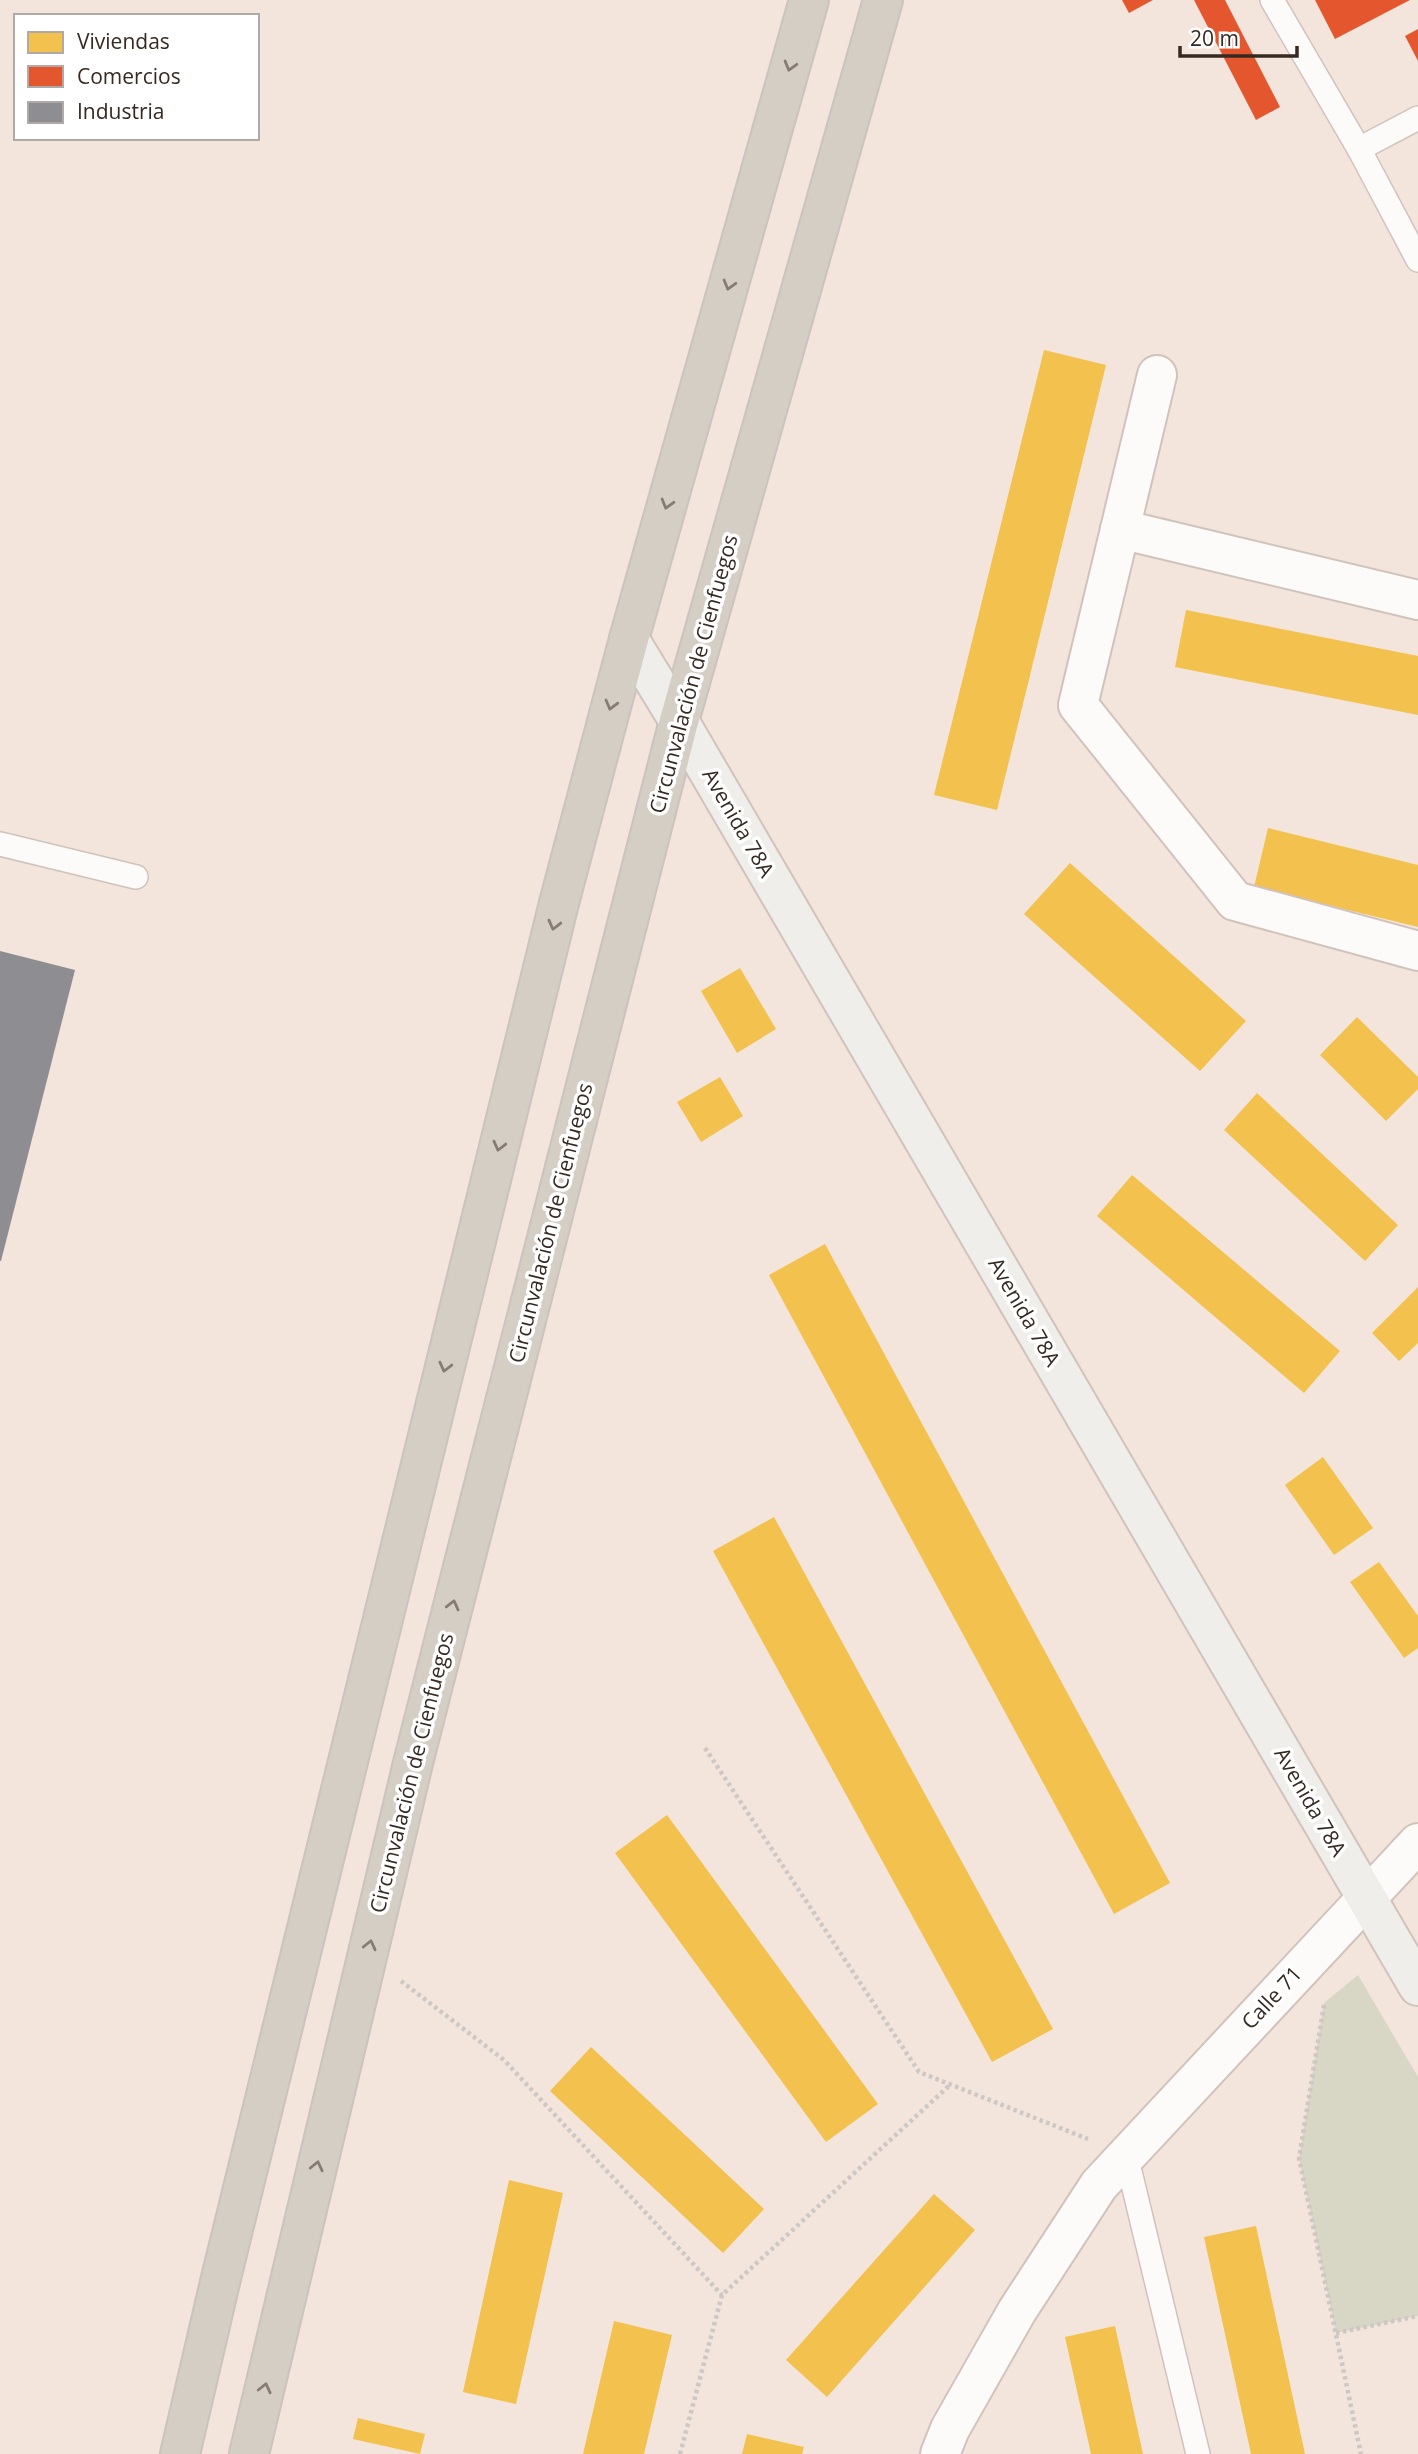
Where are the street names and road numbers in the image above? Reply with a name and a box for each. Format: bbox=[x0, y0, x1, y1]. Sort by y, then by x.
street label: Circunvalación de Cienfuegos bbox=[642, 531, 744, 816]
street label: Avenida 78A bbox=[696, 763, 782, 883]
street label: Circunvalación de Cienfuegos bbox=[502, 1080, 598, 1366]
street label: Avenida 78A bbox=[982, 1252, 1068, 1372]
street label: Circunvalación de Cienfuegos bbox=[363, 1630, 459, 1916]
street label: Avenida 78A bbox=[1268, 1742, 1354, 1862]
street label: Calle 71 bbox=[1235, 1960, 1308, 2035]

